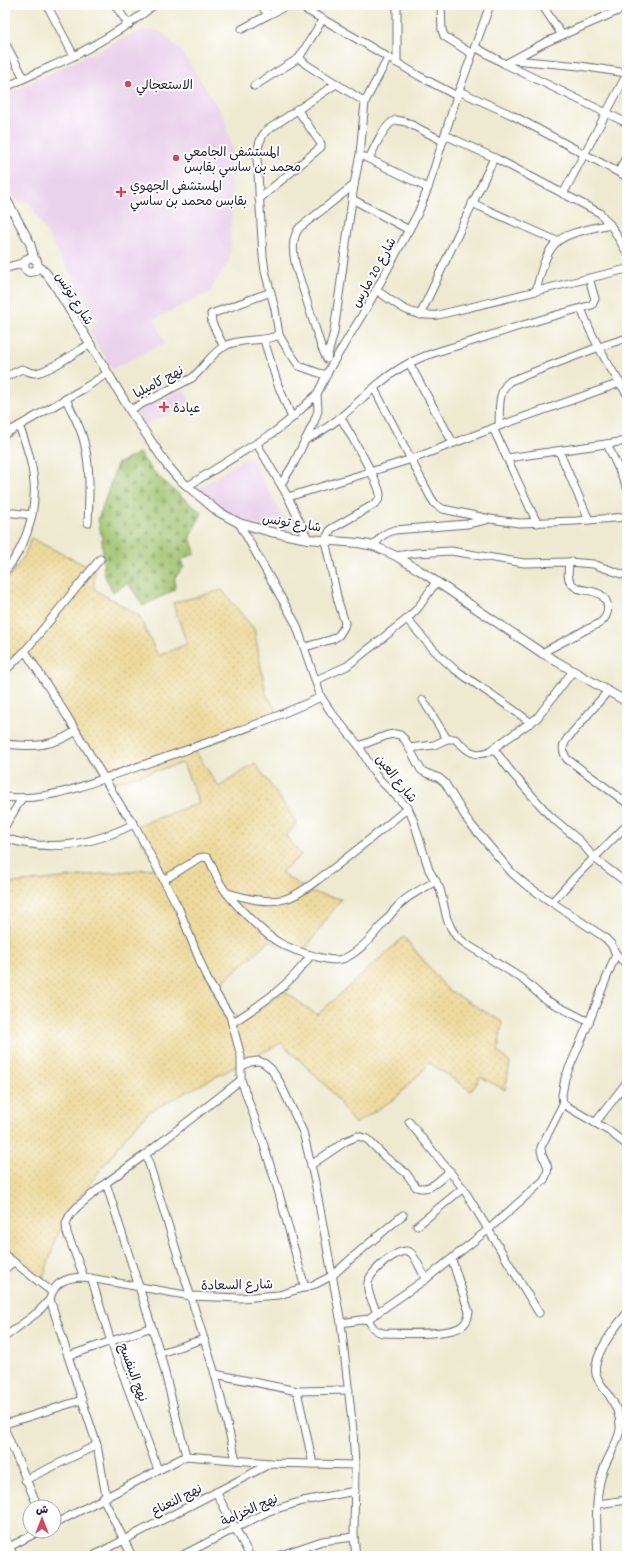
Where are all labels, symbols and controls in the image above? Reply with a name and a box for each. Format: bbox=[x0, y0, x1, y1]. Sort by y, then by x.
place label: الاستعجالي bbox=[136, 77, 193, 96]
marker: الاستعجالي bbox=[123, 79, 133, 89]
place label: المستشفى الجامعي محمد بن ساسي بقابس bbox=[184, 144, 301, 178]
marker: المستشفى الجامعي محمد بن ساسي بقابس bbox=[171, 153, 181, 163]
place label: المستشفى الجهوي بقابس محمد بن ساسي bbox=[130, 178, 247, 212]
marker: المستشفى الجهوي بقابس محمد بن ساسي bbox=[115, 186, 127, 198]
street label: شارع 20 مارس bbox=[348, 235, 402, 312]
street label: شارع تونس bbox=[49, 269, 97, 330]
street label: نهج كاميليا bbox=[131, 362, 188, 404]
place label: عيادة bbox=[173, 400, 200, 419]
marker: عيادة bbox=[158, 401, 170, 413]
street label: شارع تونس bbox=[261, 510, 322, 539]
street label: شارع العين bbox=[370, 751, 420, 808]
street label: شارع السعادة bbox=[201, 1276, 273, 1297]
street label: نهج البنفسج bbox=[112, 1341, 151, 1405]
street label: نهج النعناع bbox=[148, 1480, 206, 1522]
street label: نهج الخزامة bbox=[218, 1490, 282, 1532]
north arrow bbox=[22, 1499, 62, 1539]
text: ش bbox=[36, 1503, 48, 1519]

